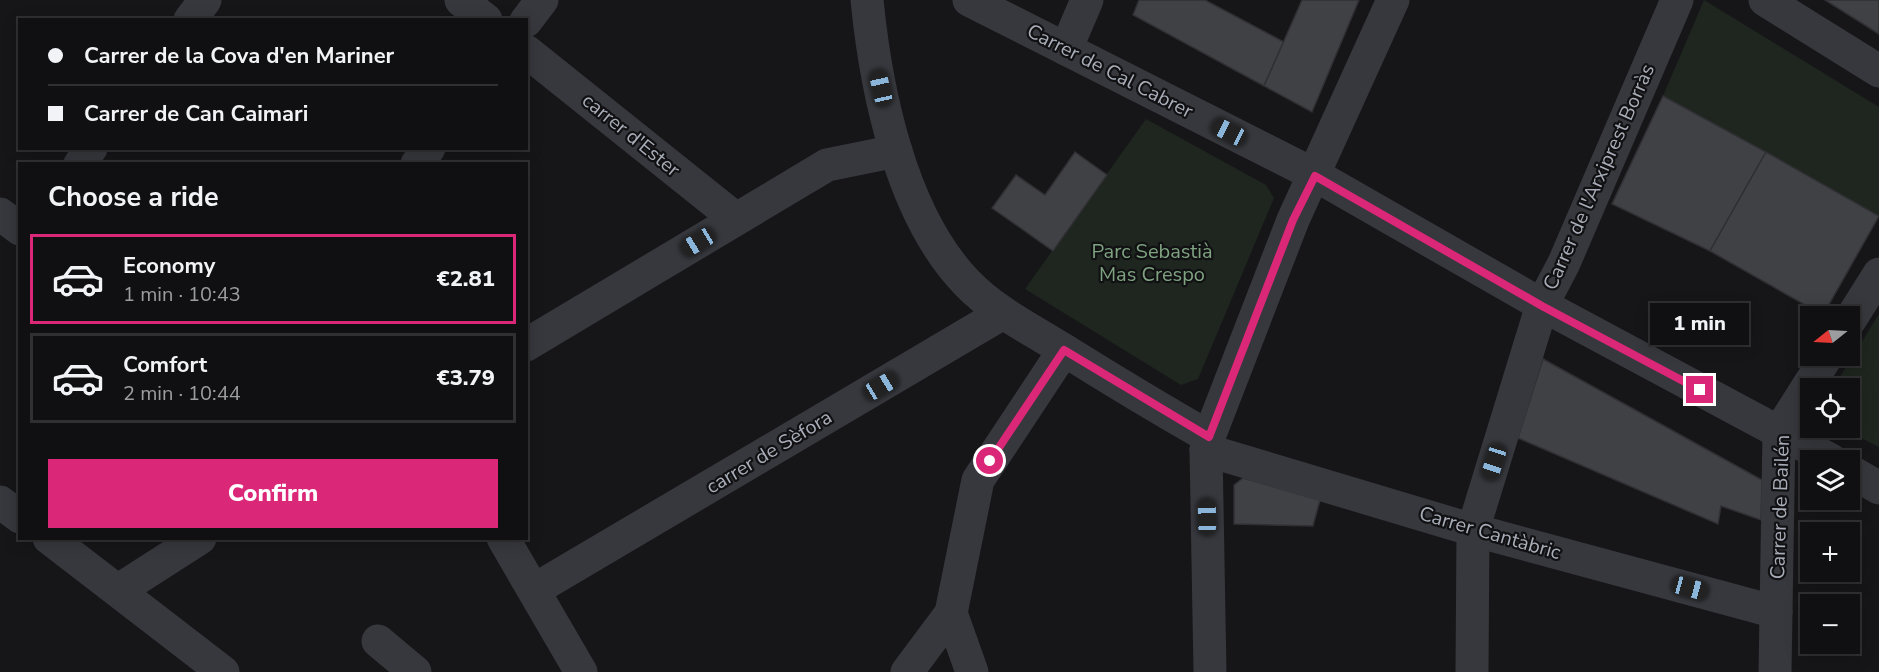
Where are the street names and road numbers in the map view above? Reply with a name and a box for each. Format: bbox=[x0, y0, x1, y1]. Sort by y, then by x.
street label: Carrer de Cal Cabrer bbox=[1022, 17, 1198, 125]
street label: Carrer de l'Arxiprest Borràs bbox=[1537, 60, 1661, 294]
street label: carrer d'Ester bbox=[576, 87, 686, 183]
street label: carrer de Sèfora bbox=[701, 404, 837, 500]
street label: Carrer de Bailén bbox=[1764, 434, 1796, 580]
street label: Carrer Cantàbric bbox=[1416, 500, 1564, 566]

